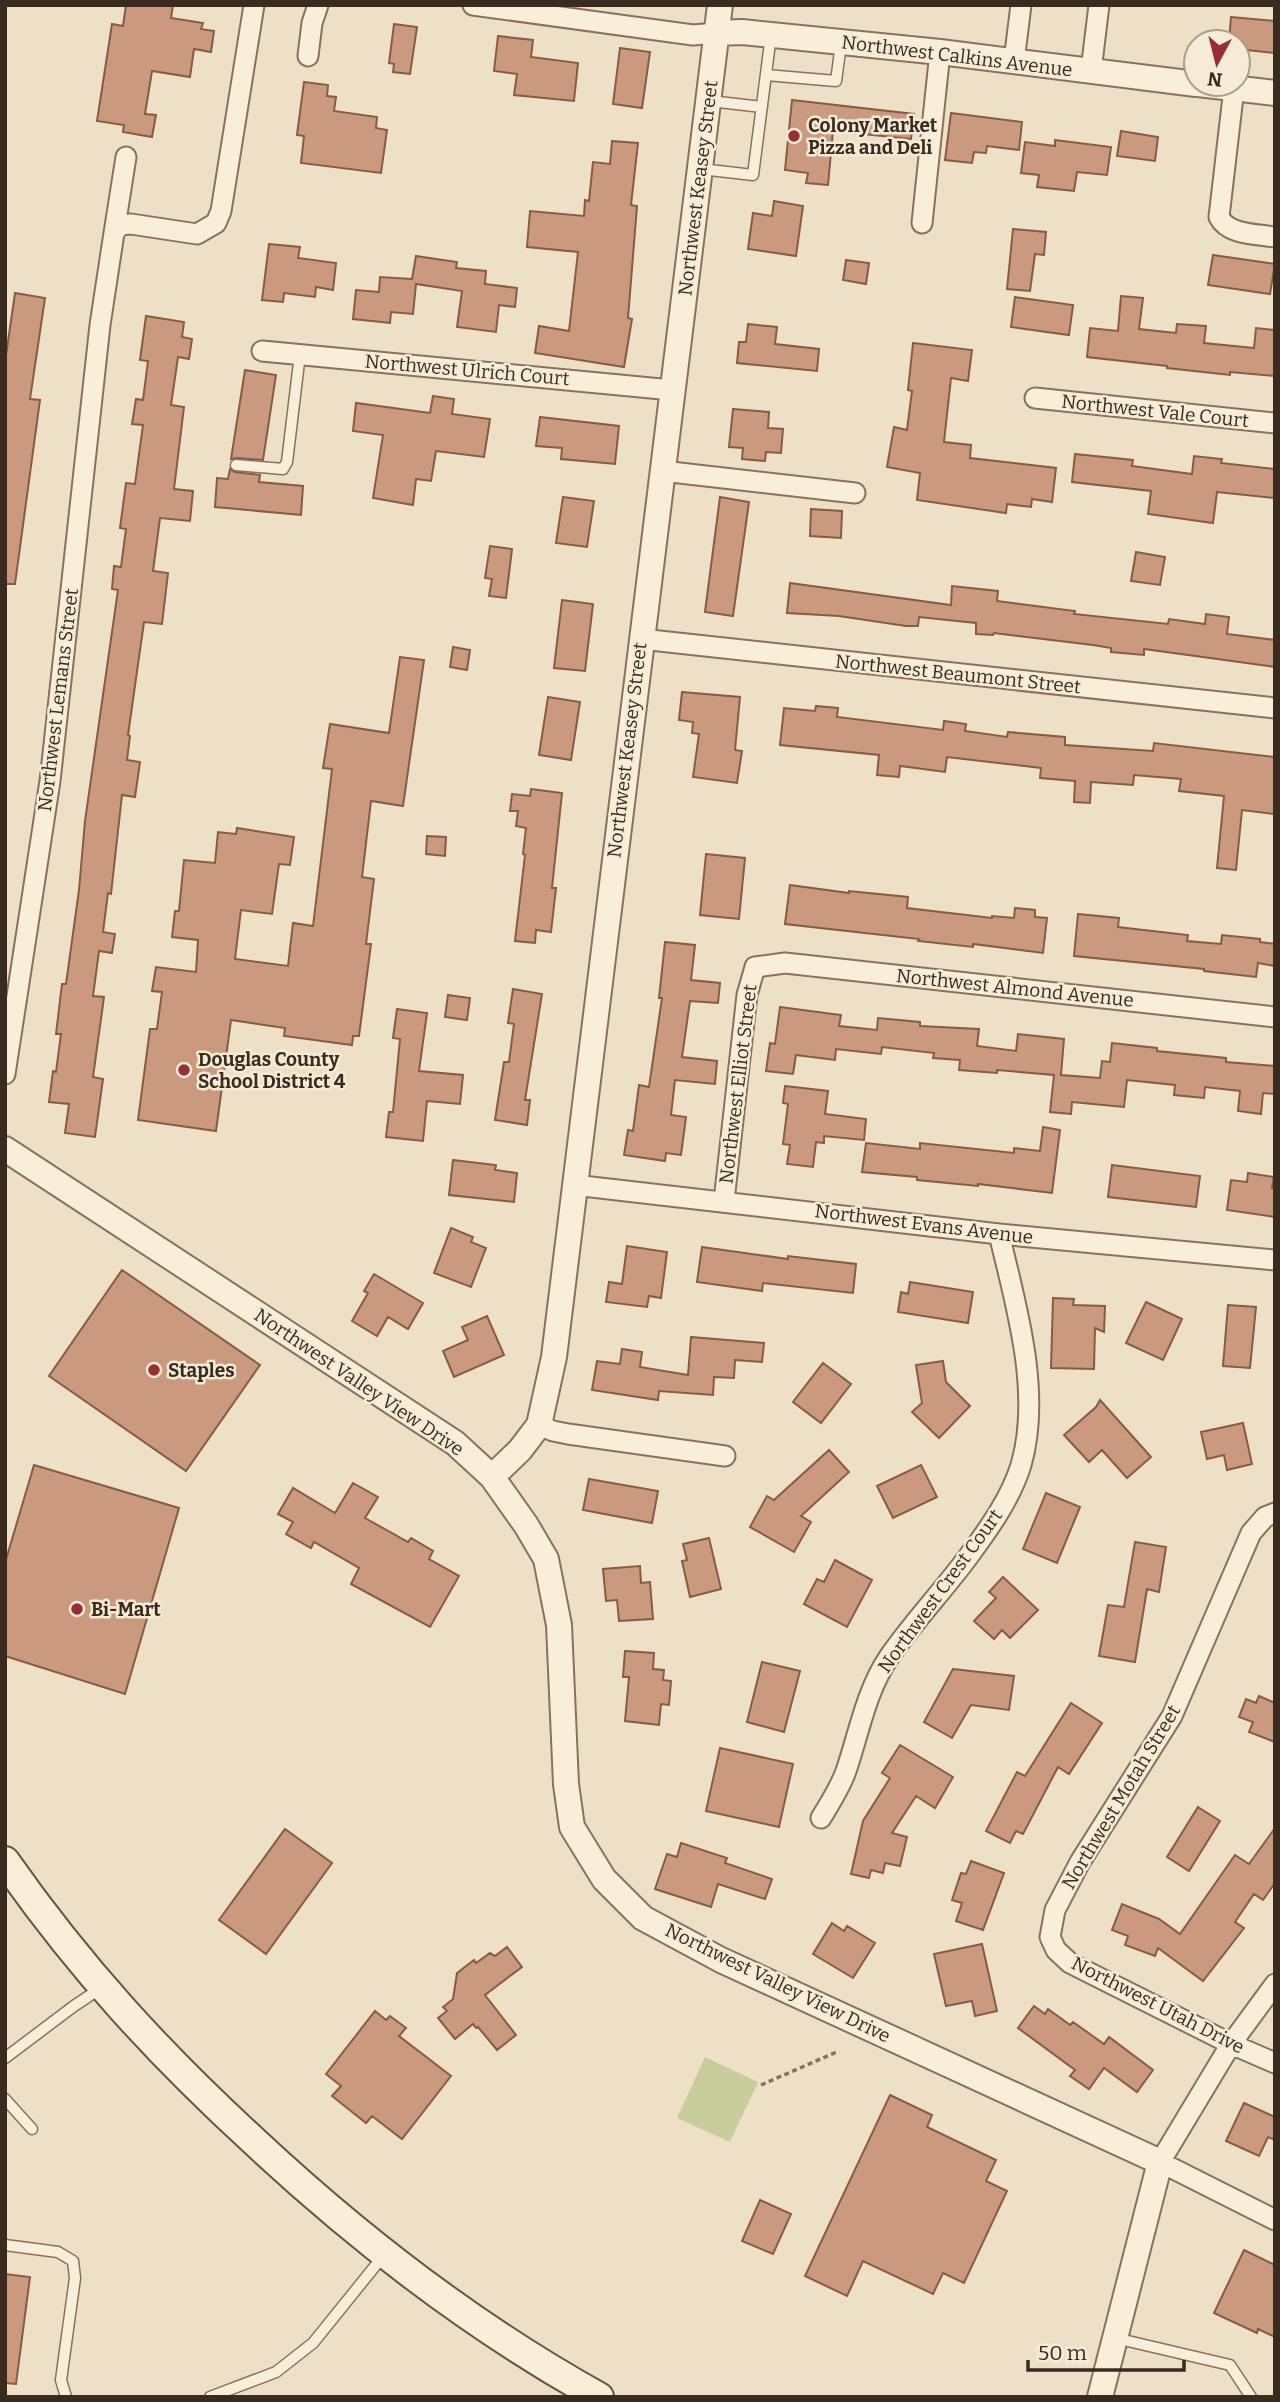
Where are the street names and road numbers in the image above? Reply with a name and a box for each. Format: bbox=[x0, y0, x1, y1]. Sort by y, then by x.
street label: Northwest Calkins Avenue bbox=[840, 30, 1074, 82]
street label: Northwest Keasey Street bbox=[673, 79, 723, 297]
street label: Northwest Ulrich Court bbox=[364, 350, 570, 390]
street label: Northwest Vale Court bbox=[1060, 390, 1250, 432]
street label: Northwest Lemans Street bbox=[33, 587, 83, 813]
street label: Northwest Keasey Street bbox=[602, 641, 652, 859]
street label: Northwest Beaumont Street bbox=[834, 650, 1082, 698]
street label: Northwest Almond Avenue bbox=[895, 964, 1135, 1012]
street label: Northwest Elliot Street bbox=[714, 983, 762, 1185]
street label: Northwest Evans Avenue bbox=[813, 1199, 1035, 1249]
street label: Northwest Valley View Drive bbox=[250, 1303, 468, 1461]
street label: Northwest Crest Court bbox=[873, 1505, 1007, 1677]
street label: Northwest Motah Street bbox=[1057, 1701, 1185, 1893]
street label: Northwest Valley View Drive bbox=[662, 1918, 894, 2048]
street label: Northwest Utah Drive bbox=[1068, 1951, 1248, 2059]

